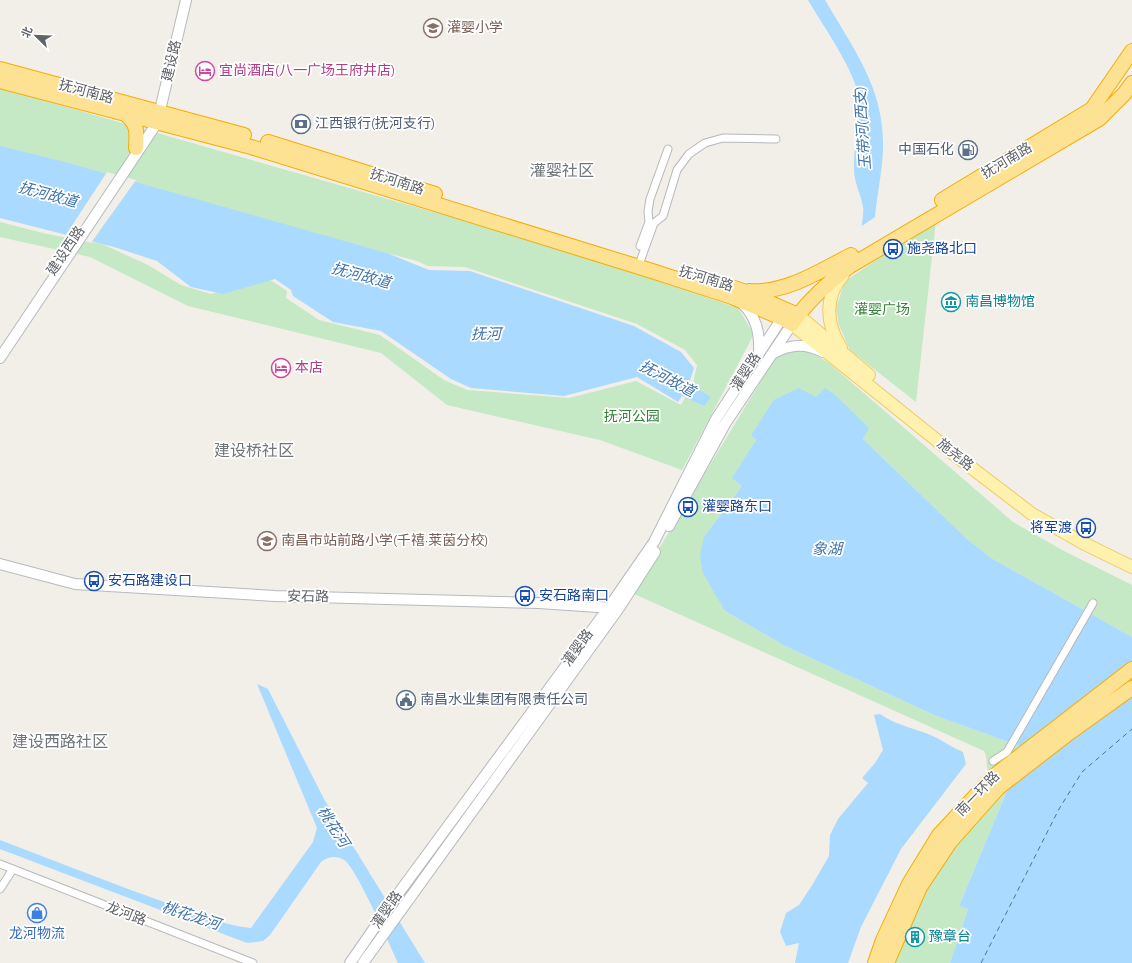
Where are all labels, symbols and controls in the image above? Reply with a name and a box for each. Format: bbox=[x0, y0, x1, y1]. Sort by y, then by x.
north arrow bbox=[16, 16, 56, 56]
school or university icon: 灌婴小学 bbox=[422, 17, 444, 39]
place label: 灌婴小学 bbox=[447, 20, 503, 35]
text: 北 bbox=[20, 25, 34, 39]
street label: 建设路 bbox=[159, 39, 184, 83]
hotel icon: 宜尚酒店(八一广场王府井店) bbox=[194, 60, 216, 82]
place label: 宜尚酒店(八一广场王府井店) bbox=[219, 62, 395, 78]
street label: 抚河南路 bbox=[57, 77, 115, 106]
water label: 玉带河(西支) bbox=[852, 86, 873, 170]
bank icon: 江西银行(抚河支行) bbox=[290, 113, 312, 135]
place label: 江西银行(抚河支行) bbox=[315, 116, 435, 131]
fuel station icon: 中国石化 bbox=[957, 139, 979, 161]
street label: 抚河南路 bbox=[979, 140, 1035, 181]
place label: 中国石化 bbox=[898, 141, 954, 157]
district label: 灌婴社区 bbox=[530, 163, 594, 179]
street label: 抚河南路 bbox=[368, 166, 426, 197]
water label: 抚河故道 bbox=[17, 179, 81, 211]
street label: 建设西路 bbox=[44, 223, 87, 278]
bus stop icon: 施尧路北口 bbox=[882, 238, 904, 260]
place label: 施尧路北口 bbox=[907, 240, 977, 256]
water label: 抚河故道 bbox=[330, 260, 394, 292]
street label: 抚河南路 bbox=[677, 263, 735, 294]
museum icon: 南昌博物馆 bbox=[940, 291, 962, 313]
place label: 南昌博物馆 bbox=[965, 293, 1035, 309]
park label: 灌婴广场 bbox=[854, 302, 910, 317]
water label: 抚河 bbox=[471, 326, 504, 342]
street label: 灌婴路 bbox=[728, 350, 763, 393]
hotel icon: 本店 bbox=[270, 357, 292, 379]
water label: 抚河故道 bbox=[637, 357, 699, 401]
place label: 本店 bbox=[295, 360, 323, 375]
park label: 抚河公园 bbox=[604, 409, 660, 424]
street label: 施尧路 bbox=[934, 436, 976, 474]
district label: 建设桥社区 bbox=[214, 442, 294, 459]
bus stop icon: 灌婴路东口 bbox=[677, 496, 699, 518]
place label: 灌婴路东口 bbox=[702, 499, 772, 514]
bus stop icon: 将军渡 bbox=[1075, 517, 1097, 539]
place label: 将军渡 bbox=[1030, 520, 1072, 535]
school or university icon: 南昌市站前路小学(千禧·莱茵分校) bbox=[256, 530, 278, 552]
place label: 南昌市站前路小学(千禧·莱茵分校) bbox=[281, 532, 489, 548]
water label: 象湖 bbox=[812, 541, 844, 557]
bus stop icon: 安石路建设口 bbox=[83, 570, 105, 592]
place label: 安石路建设口 bbox=[108, 573, 192, 588]
bus stop icon: 安石路南口 bbox=[514, 585, 536, 607]
place label: 安石路南口 bbox=[539, 588, 609, 603]
street label: 安石路 bbox=[287, 589, 329, 604]
street label: 灌婴路 bbox=[559, 626, 596, 669]
public building icon: 南昌水业集团有限责任公司 bbox=[395, 689, 417, 711]
place label: 南昌水业集团有限责任公司 bbox=[420, 692, 588, 707]
district label: 建设西路社区 bbox=[12, 733, 108, 750]
street label: 南一环路 bbox=[953, 768, 1002, 819]
water label: 桃花河 bbox=[314, 803, 354, 852]
street label: 灌婴路 bbox=[368, 888, 405, 931]
street label: 龙河路 bbox=[104, 898, 149, 928]
water label: 桃花龙河 bbox=[160, 899, 225, 933]
shop icon: 龙河物流 bbox=[26, 902, 48, 924]
place label: 龙河物流 bbox=[9, 925, 65, 941]
building icon: 豫章台 bbox=[904, 926, 926, 948]
place label: 豫章台 bbox=[929, 928, 971, 944]

